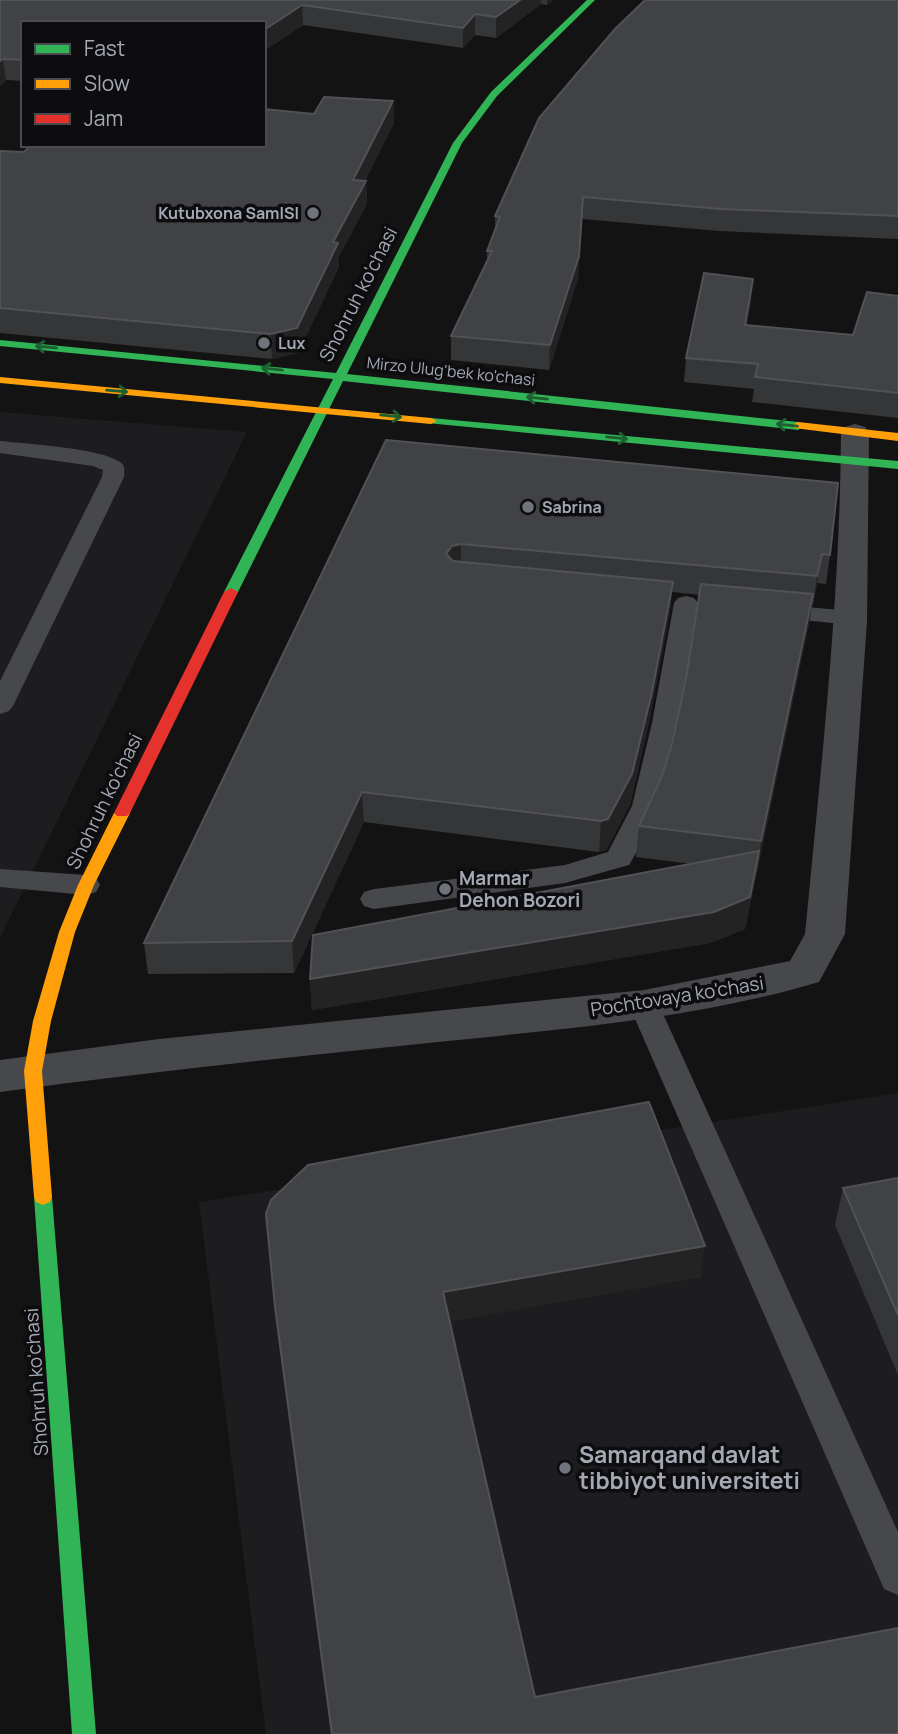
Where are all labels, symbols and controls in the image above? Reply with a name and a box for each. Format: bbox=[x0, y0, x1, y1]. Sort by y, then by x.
legend bbox=[21, 21, 266, 147]
text: Fast bbox=[84, 34, 125, 62]
text: Slow bbox=[84, 69, 130, 97]
text: Jam bbox=[84, 104, 123, 132]
place label: Kutubxona SamISI bbox=[158, 202, 299, 224]
marker: Kutubxona SamISI bbox=[305, 205, 321, 221]
street label: Shohruh ko'chasi bbox=[313, 222, 403, 366]
place label: Lux bbox=[278, 332, 306, 354]
marker: Lux bbox=[256, 335, 272, 351]
one-way arrow bbox=[35, 340, 57, 353]
street label: Mirzo Ulug'bek ko'chasi bbox=[366, 351, 536, 391]
one-way arrow bbox=[261, 363, 284, 376]
one-way arrow bbox=[105, 385, 128, 398]
one-way arrow bbox=[526, 391, 549, 404]
one-way arrow bbox=[379, 410, 401, 423]
one-way arrow bbox=[777, 418, 799, 431]
one-way arrow bbox=[605, 432, 628, 445]
place label: Sabrina bbox=[542, 496, 602, 518]
marker: Sabrina bbox=[520, 499, 536, 515]
street label: Shohruh ko'chasi bbox=[60, 729, 148, 873]
place label: Marmar Dehon Bozori bbox=[459, 865, 580, 913]
marker: Marmar Dehon Bozori bbox=[437, 881, 453, 897]
street label: Pochtovaya ko'chasi bbox=[589, 969, 765, 1023]
street label: Shohruh ko'chasi bbox=[18, 1307, 54, 1457]
place label: Samarqand davlat tibbiyot universiteti bbox=[579, 1438, 800, 1496]
marker: Samarqand davlat tibbiyot universiteti bbox=[557, 1460, 573, 1476]

